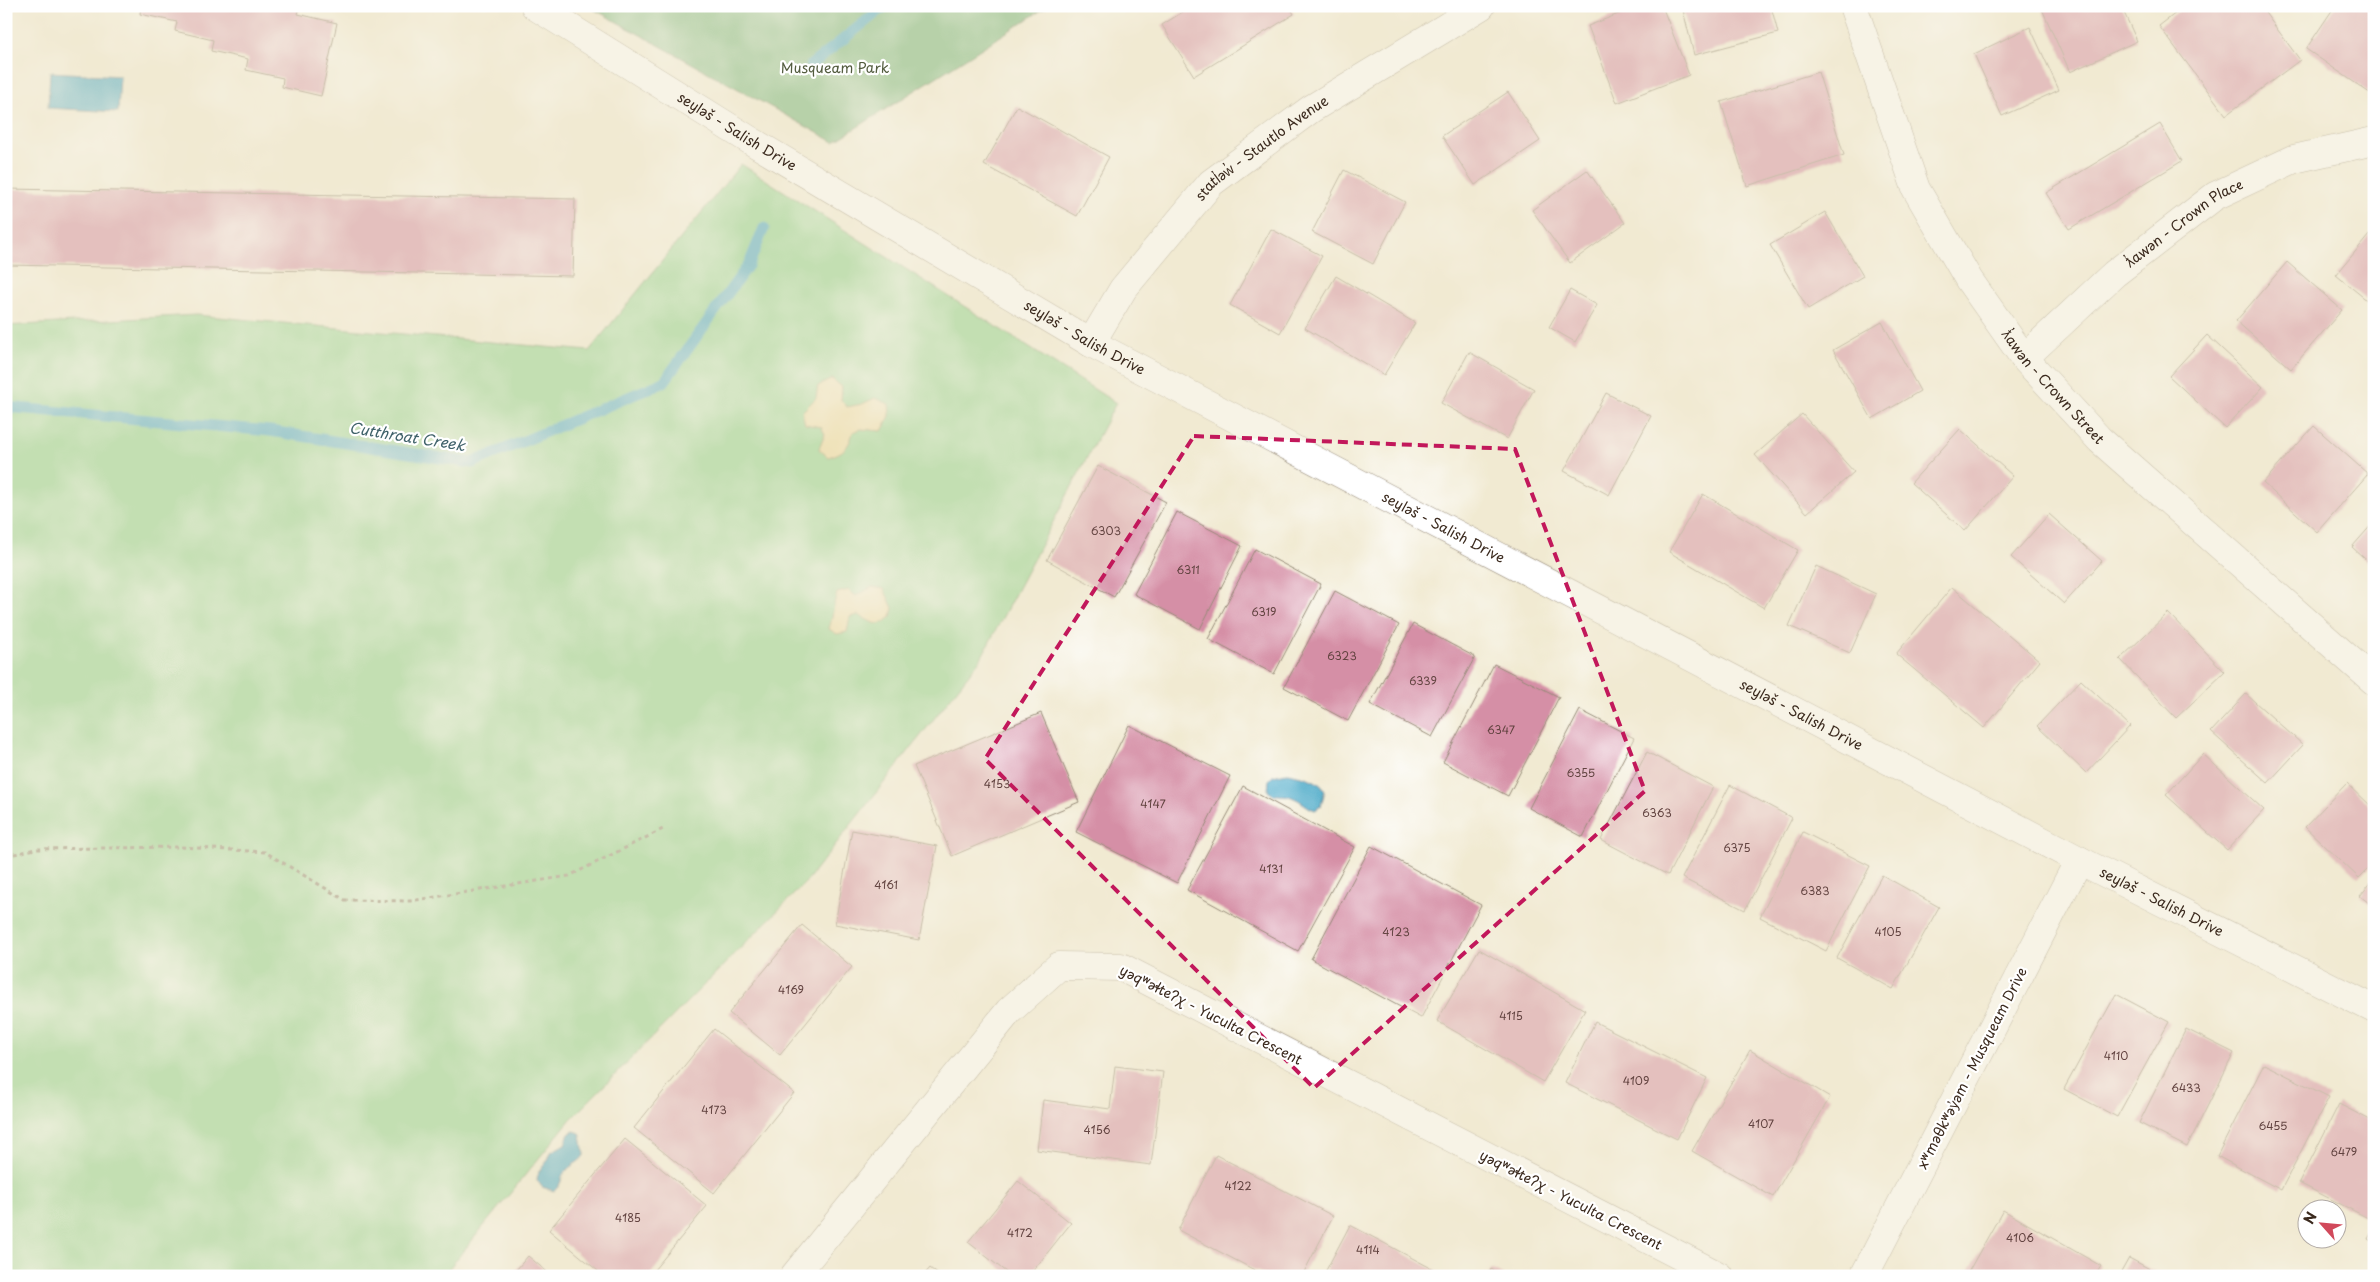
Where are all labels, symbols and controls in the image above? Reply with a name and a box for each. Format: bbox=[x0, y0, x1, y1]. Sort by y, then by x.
park label: Musqueam Park bbox=[781, 57, 890, 78]
street label: seyləš - Salish Drive bbox=[674, 87, 801, 176]
street label: statl̓əw̓ - Stautlo Avenue bbox=[1190, 90, 1332, 205]
street label: ƛ̓awən - Crown Place bbox=[2120, 173, 2246, 272]
street label: seyləš - Salish Drive bbox=[1020, 295, 1149, 380]
street label: ƛ̓awən - Crown Street bbox=[1997, 325, 2110, 449]
water label: Cutthroat Creek bbox=[348, 415, 468, 456]
street label: seyləš - Salish Drive bbox=[1379, 486, 1509, 568]
house number: 6303 bbox=[1091, 522, 1121, 539]
house number: 6311 bbox=[1176, 561, 1200, 578]
house number: 6319 bbox=[1252, 603, 1276, 620]
house number: 6323 bbox=[1327, 647, 1357, 664]
house number: 6339 bbox=[1409, 672, 1437, 689]
street label: seyləš - Salish Drive bbox=[1737, 673, 1867, 755]
house number: 6347 bbox=[1487, 721, 1515, 738]
house number: 6355 bbox=[1567, 764, 1595, 781]
house number: 4153 bbox=[984, 775, 1010, 792]
house number: 4147 bbox=[1140, 795, 1166, 812]
house number: 6363 bbox=[1642, 804, 1672, 821]
house number: 6375 bbox=[1724, 839, 1750, 856]
house number: 4131 bbox=[1259, 860, 1283, 877]
street label: seyləš - Salish Drive bbox=[2097, 861, 2227, 941]
house number: 4161 bbox=[874, 876, 898, 893]
house number: 6383 bbox=[1801, 882, 1829, 899]
house number: 4123 bbox=[1382, 923, 1410, 940]
house number: 4105 bbox=[1874, 923, 1902, 940]
street label: yəqʷəɬteʔχ - Yuculta Crescent bbox=[1116, 959, 1306, 1070]
street label: xʷməθkʷəy̓əm - Musqueam Drive bbox=[1911, 963, 2032, 1172]
house number: 4169 bbox=[778, 981, 804, 998]
house number: 4115 bbox=[1499, 1007, 1523, 1024]
house number: 4110 bbox=[2104, 1047, 2128, 1064]
house number: 4109 bbox=[1623, 1072, 1649, 1089]
house number: 6433 bbox=[2171, 1079, 2201, 1096]
house number: 4173 bbox=[701, 1101, 727, 1118]
house number: 4107 bbox=[1748, 1115, 1774, 1132]
house number: 6455 bbox=[2259, 1117, 2287, 1134]
house number: 4156 bbox=[1084, 1121, 1111, 1138]
house number: 6479 bbox=[2331, 1143, 2357, 1160]
street label: yəqʷəɬteʔχ - Yuculta Crescent bbox=[1476, 1144, 1666, 1255]
house number: 4122 bbox=[1224, 1177, 1252, 1194]
north arrow bbox=[2298, 1200, 2348, 1250]
text: N bbox=[2298, 1208, 2322, 1228]
house number: 4185 bbox=[615, 1209, 641, 1226]
house number: 4172 bbox=[1007, 1224, 1033, 1241]
house number: 4106 bbox=[2006, 1229, 2034, 1246]
house number: 4114 bbox=[1356, 1241, 1380, 1258]

